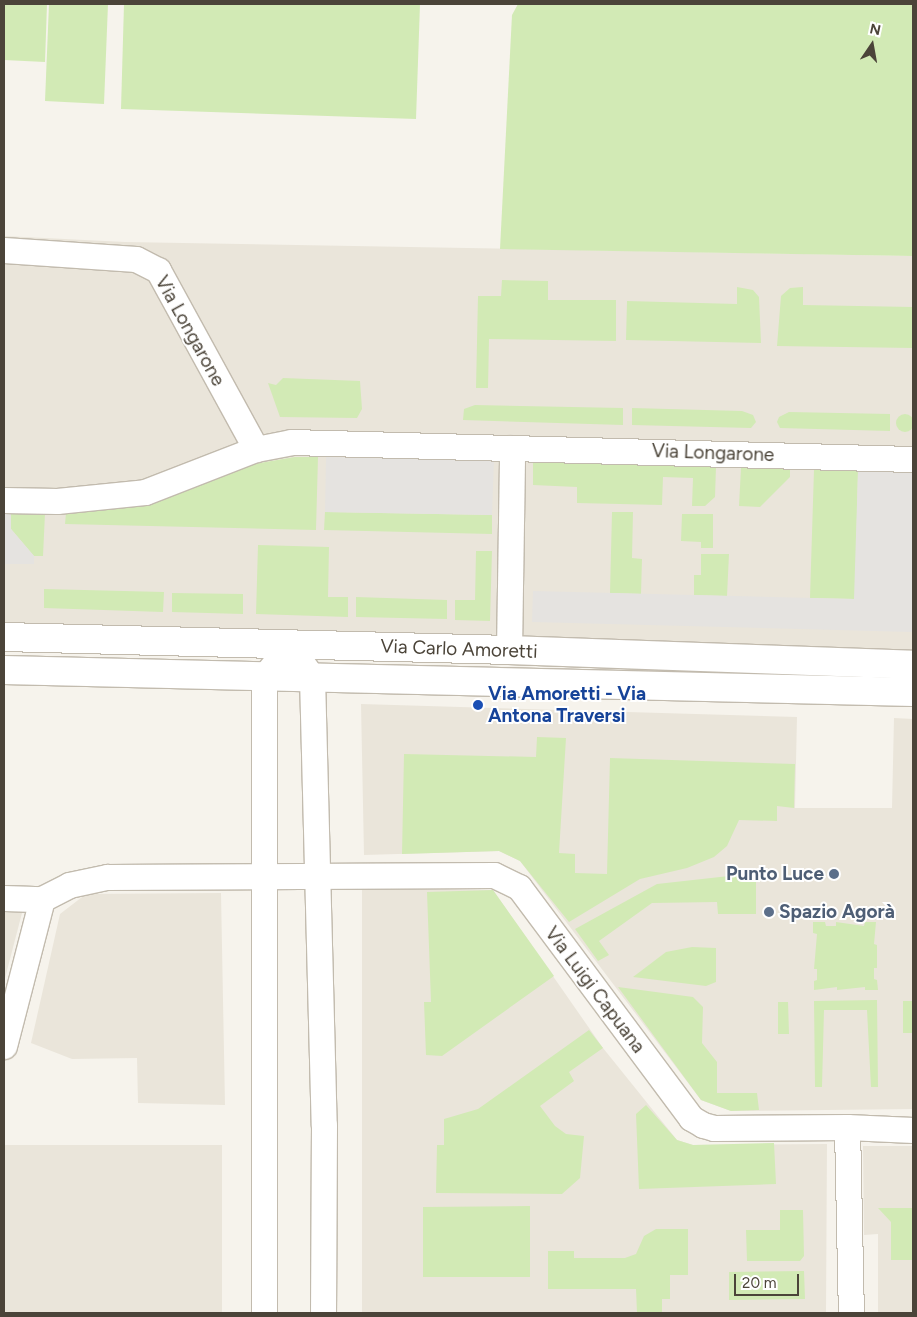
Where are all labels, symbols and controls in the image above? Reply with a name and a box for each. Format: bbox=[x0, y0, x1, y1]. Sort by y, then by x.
north arrow bbox=[847, 20, 897, 70]
text: N bbox=[868, 20, 882, 39]
street label: Via Longarone bbox=[150, 272, 230, 390]
street label: Via Longarone bbox=[651, 439, 775, 467]
street label: Via Carlo Amoretti bbox=[380, 635, 538, 663]
place label: Via Amoretti - Via Antona Traversi bbox=[488, 683, 646, 727]
marker: Via Amoretti - Via Antona Traversi bbox=[472, 699, 484, 711]
place label: Punto Luce bbox=[726, 863, 824, 885]
marker: Punto Luce bbox=[828, 868, 840, 880]
place label: Spazio Agorà bbox=[779, 901, 895, 923]
marker: Spazio Agorà bbox=[763, 906, 775, 918]
street label: Via Luigi Capuana bbox=[540, 922, 650, 1058]
scale bar bbox=[737, 1264, 802, 1296]
text: 20 m bbox=[742, 1274, 776, 1292]

